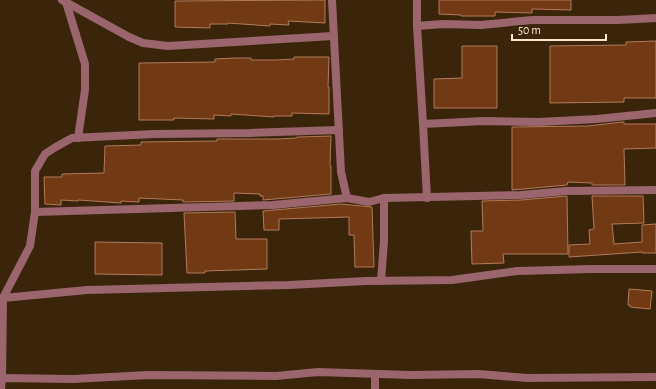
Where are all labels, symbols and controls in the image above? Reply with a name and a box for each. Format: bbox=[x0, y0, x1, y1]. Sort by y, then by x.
scale bar bbox=[512, 16, 606, 42]
text: 50 m bbox=[518, 24, 541, 36]

